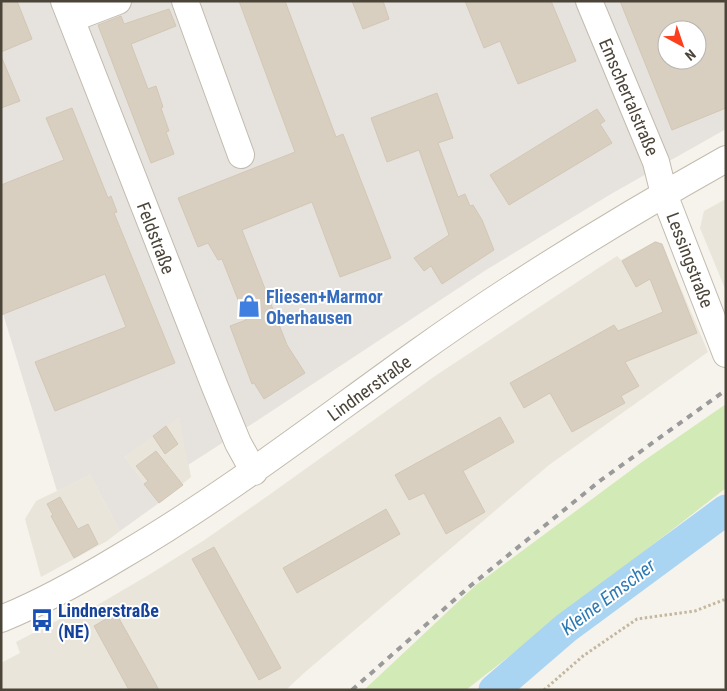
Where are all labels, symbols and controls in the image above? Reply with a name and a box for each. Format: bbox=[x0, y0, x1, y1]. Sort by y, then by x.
north arrow bbox=[657, 20, 707, 70]
street label: Emschertalstraße bbox=[595, 35, 663, 159]
text: N bbox=[682, 46, 699, 64]
street label: Feldstraße bbox=[133, 199, 179, 277]
street label: Lessingstraße bbox=[662, 209, 718, 311]
place label: Fliesen+Marmor Oberhausen bbox=[266, 286, 383, 328]
shop icon: Fliesen+Marmor Oberhausen bbox=[236, 293, 262, 319]
street label: Lindnerstraße bbox=[323, 351, 415, 425]
water label: Kleine Emscher bbox=[556, 554, 660, 640]
place label: Lindnerstraße (NE) bbox=[58, 600, 159, 643]
bus stop icon: Lindnerstraße (NE) bbox=[29, 607, 55, 633]

